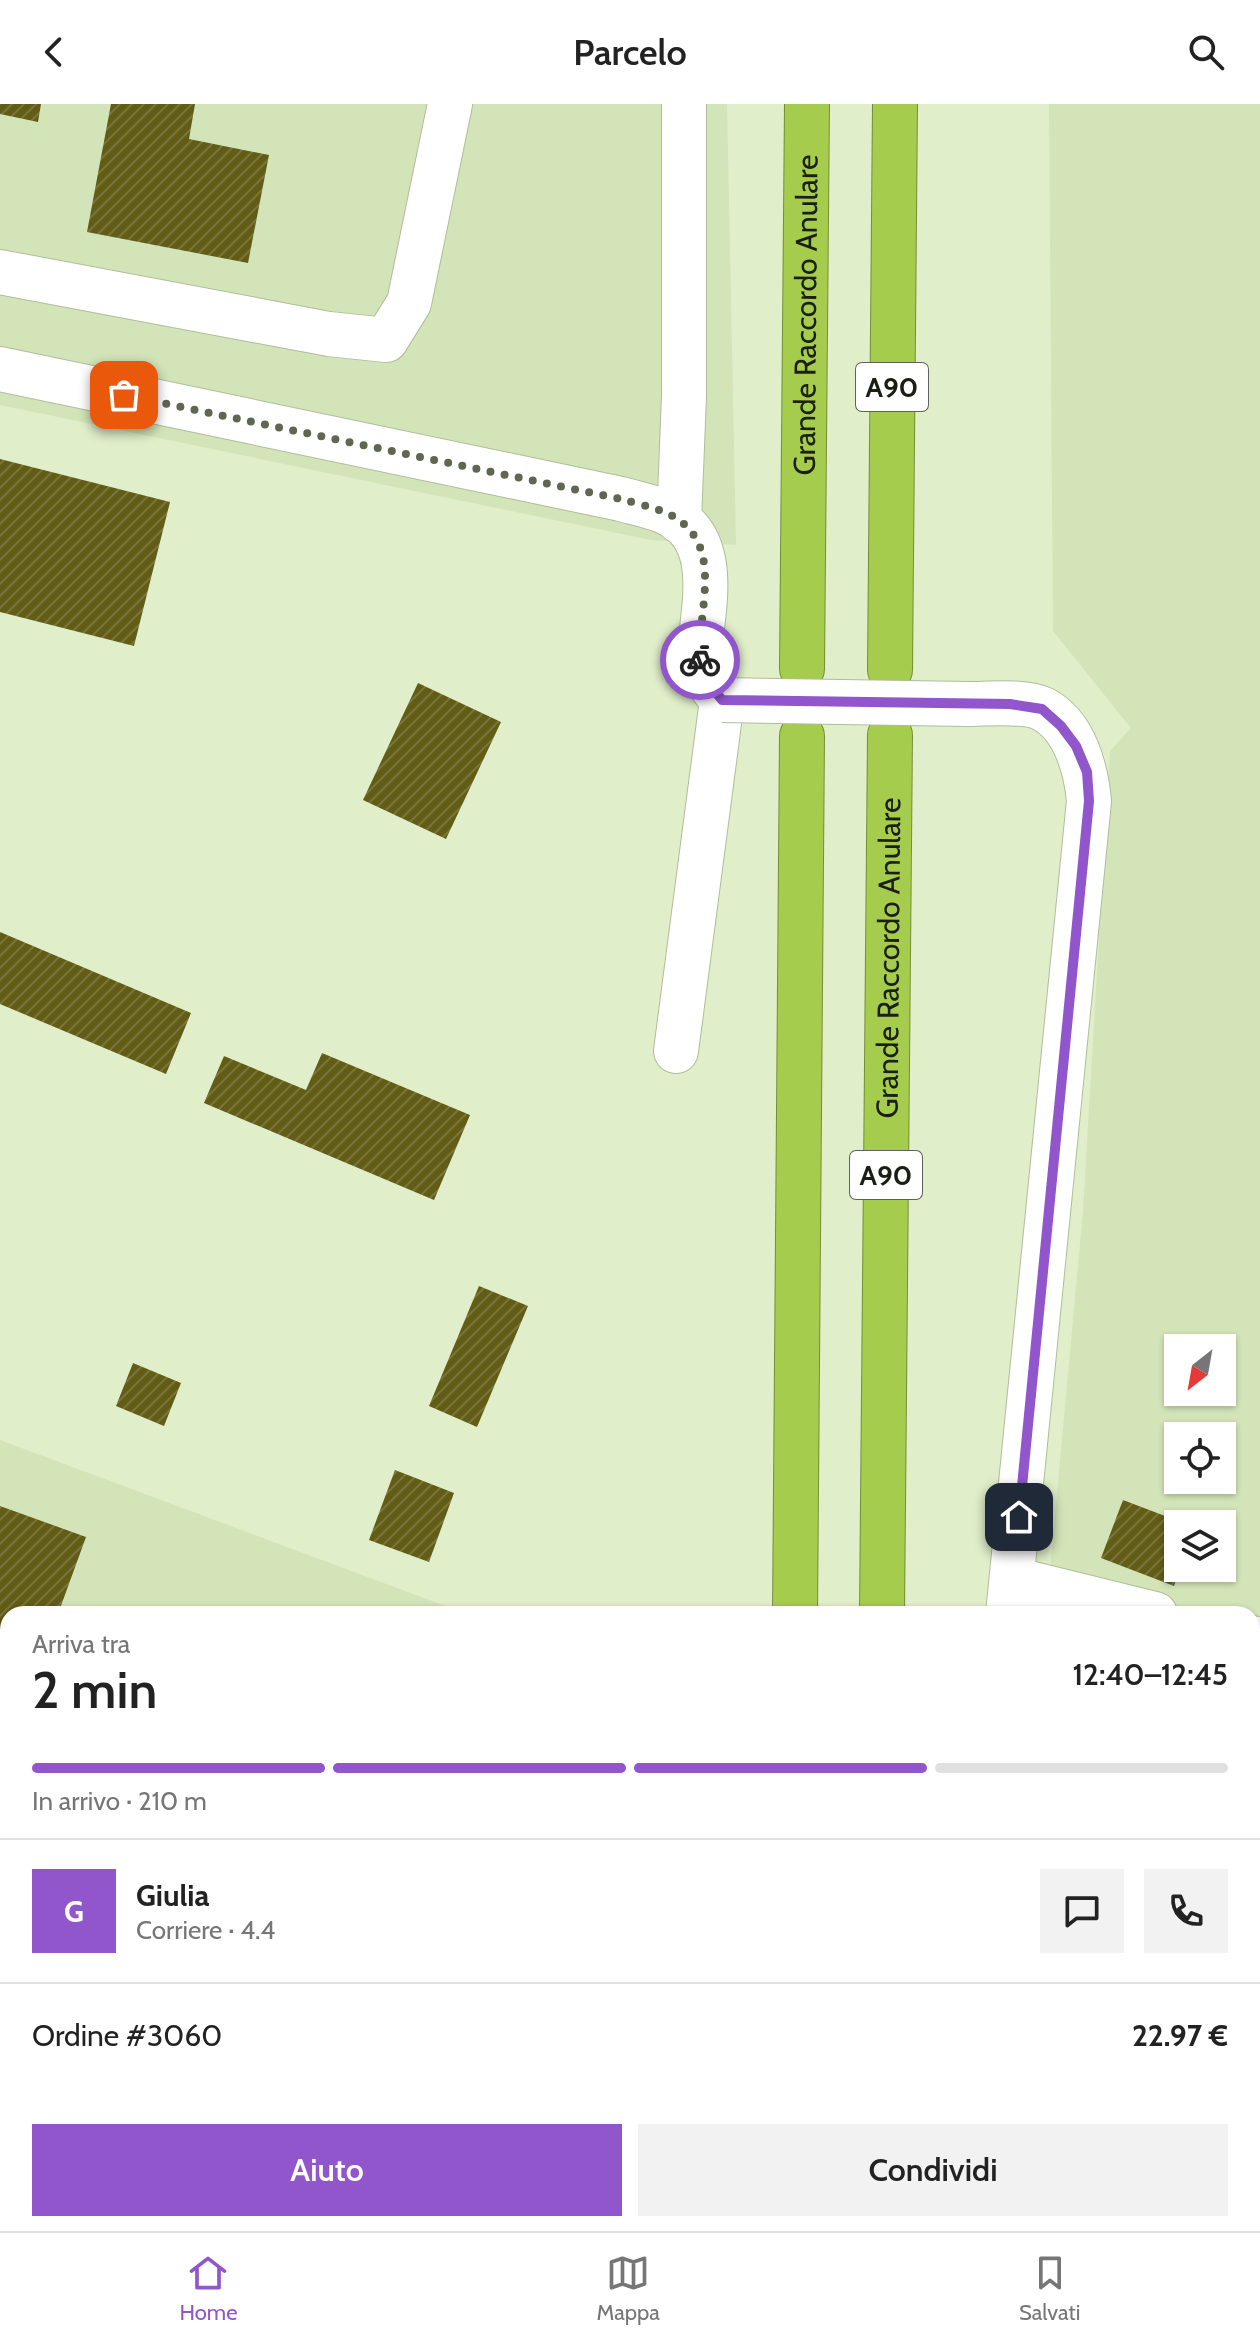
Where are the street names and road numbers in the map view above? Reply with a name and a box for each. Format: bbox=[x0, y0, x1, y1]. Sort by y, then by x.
street label: Grande Raccordo Anulare bbox=[785, 154, 825, 476]
road number: A90 bbox=[856, 363, 928, 411]
street label: Grande Raccordo Anulare bbox=[868, 797, 908, 1119]
road number: A90 bbox=[850, 1151, 922, 1199]

